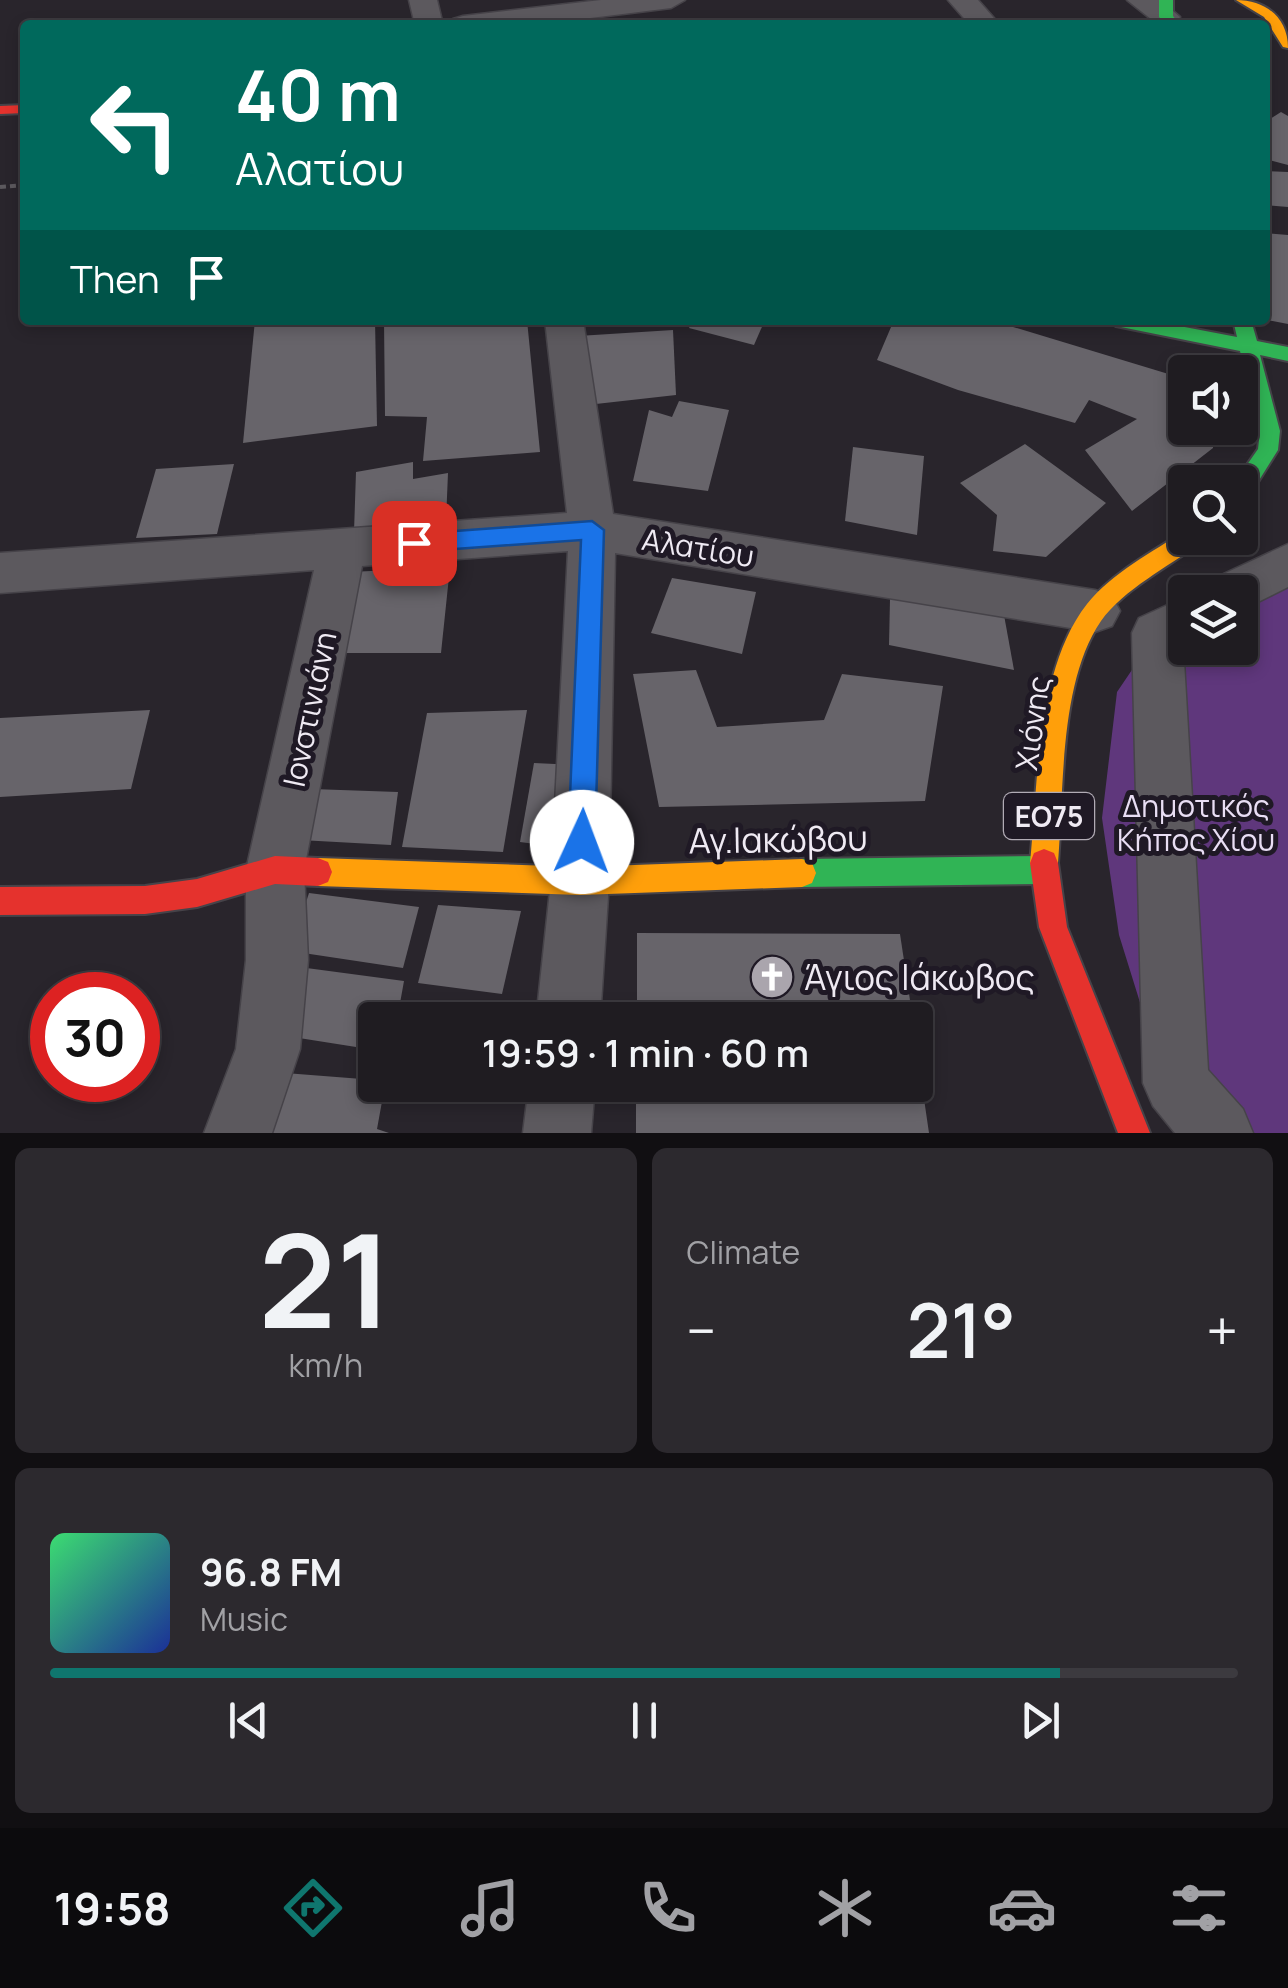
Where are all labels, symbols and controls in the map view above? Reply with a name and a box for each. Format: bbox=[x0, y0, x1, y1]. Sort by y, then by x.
text: 40 m bbox=[235, 46, 401, 142]
icon: left bbox=[70, 60, 200, 190]
text: Αλατίου bbox=[235, 137, 404, 199]
icon: arrive bbox=[179, 250, 234, 305]
text: Then bbox=[70, 252, 159, 304]
map controls bbox=[1168, 355, 1258, 665]
button: sound bbox=[1168, 355, 1258, 445]
button: search bbox=[1168, 465, 1258, 555]
pin bbox=[372, 501, 457, 586]
icon: arrive bbox=[387, 516, 442, 571]
street label: Αλατίου bbox=[639, 518, 757, 576]
button: layers bbox=[1168, 575, 1258, 665]
street label: Ιονστινιάνη bbox=[273, 628, 345, 790]
street label: Χιόνης bbox=[1005, 673, 1059, 773]
park label: Δημοτικός Κήπος Χίου bbox=[1117, 785, 1275, 860]
position arrow bbox=[530, 790, 634, 894]
road number: ΕΟ75 bbox=[1004, 793, 1094, 839]
street label: Αγ.Ιακώβου bbox=[688, 813, 868, 865]
place label: Άγιος Ιάκωβος bbox=[804, 953, 1035, 1001]
church icon: Άγιος Ιάκωβος bbox=[749, 954, 795, 1000]
speed limit sign: 30 bbox=[30, 972, 160, 1102]
text: 19:59 · 1 min · 60 m bbox=[482, 1026, 809, 1078]
text: 21 bbox=[259, 1189, 393, 1367]
text: Climate bbox=[687, 1230, 800, 1274]
text: 21° bbox=[907, 1278, 1016, 1381]
text: − bbox=[687, 1292, 716, 1368]
text: + bbox=[1206, 1292, 1238, 1368]
text: km/h bbox=[289, 1343, 363, 1387]
text: 96.8 FM bbox=[200, 1545, 342, 1597]
text: Music bbox=[200, 1597, 288, 1641]
icon: previous bbox=[221, 1693, 276, 1748]
icon: pause bbox=[617, 1693, 672, 1748]
icon: next bbox=[1013, 1693, 1068, 1748]
icon: directions bbox=[278, 1873, 348, 1943]
icon: music bbox=[455, 1873, 525, 1943]
icon: phone bbox=[633, 1873, 703, 1943]
icon: climate bbox=[810, 1873, 880, 1943]
icon: car bbox=[987, 1873, 1057, 1943]
icon: filters bbox=[1164, 1873, 1234, 1943]
text: 19:58 bbox=[54, 1877, 171, 1939]

